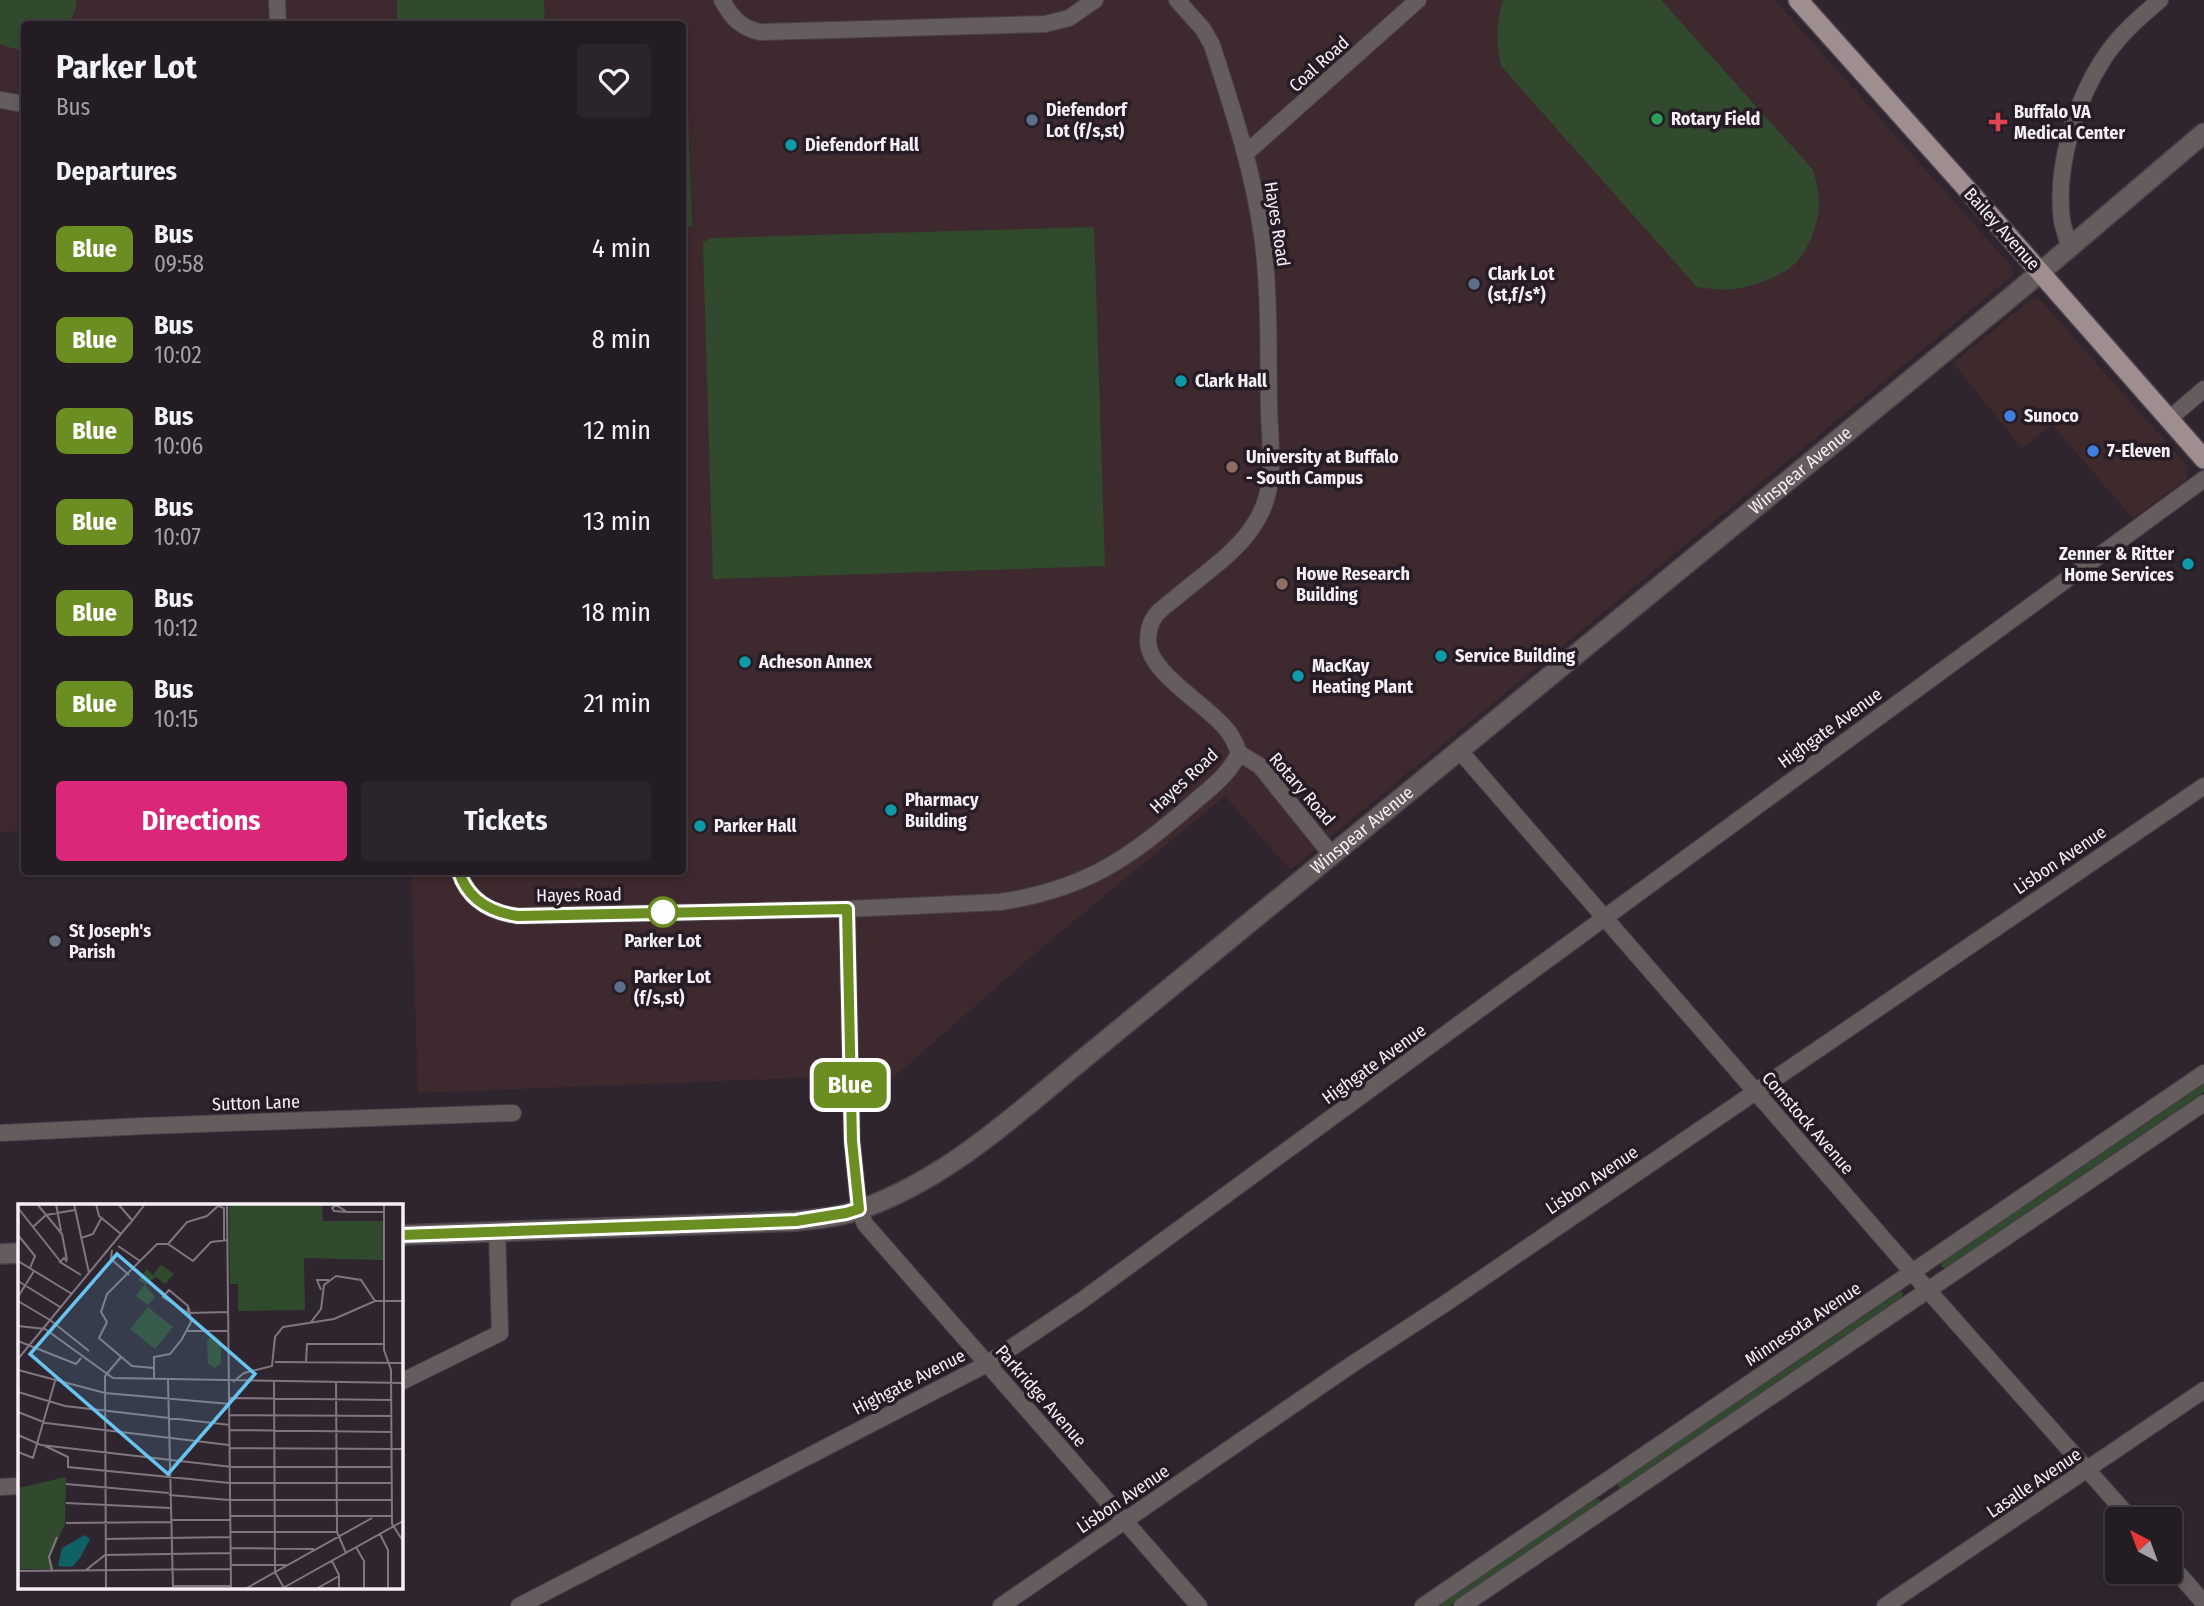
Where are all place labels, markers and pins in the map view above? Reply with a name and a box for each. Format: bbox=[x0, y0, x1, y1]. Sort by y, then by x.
place label: Diefendorf Lot (f/s,st) bbox=[1046, 99, 1129, 142]
place label: Buffalo VA Medical Center bbox=[2014, 101, 2125, 144]
place label: Rotary Field bbox=[1671, 108, 1760, 130]
marker: Rotary Field bbox=[1649, 111, 1665, 127]
marker: Diefendorf Lot (f/s,st) bbox=[1024, 112, 1040, 128]
marker: Buffalo VA Medical Center bbox=[1988, 112, 2008, 132]
place label: Diefendorf Hall bbox=[805, 134, 919, 156]
marker: Diefendorf Hall bbox=[783, 137, 799, 153]
place label: Clark Lot (st,f/s*) bbox=[1488, 263, 1555, 306]
marker: Clark Lot (st,f/s*) bbox=[1466, 276, 1482, 292]
place label: Clark Hall bbox=[1195, 370, 1267, 392]
marker: Clark Hall bbox=[1173, 373, 1189, 389]
place label: Sunoco bbox=[2024, 405, 2079, 427]
marker: Sunoco bbox=[2002, 408, 2018, 424]
place label: 7-Eleven bbox=[2107, 440, 2170, 462]
marker: 7-Eleven bbox=[2085, 443, 2101, 459]
place label: University at Buffalo - South Campus bbox=[1246, 446, 1399, 489]
marker: University at Buffalo - South Campus bbox=[1224, 459, 1240, 475]
place label: Zenner & Ritter Home Services bbox=[2059, 543, 2174, 586]
marker: Zenner & Ritter Home Services bbox=[2180, 556, 2196, 572]
place label: Howe Research Building bbox=[1296, 563, 1410, 606]
marker: Howe Research Building bbox=[1274, 576, 1290, 592]
place label: Service Building bbox=[1455, 645, 1575, 667]
marker: Service Building bbox=[1433, 648, 1449, 664]
place label: Acheson Annex bbox=[758, 651, 872, 673]
marker: Acheson Annex bbox=[737, 654, 753, 670]
place label: MacKay Heating Plant bbox=[1312, 655, 1414, 698]
marker: MacKay Heating Plant bbox=[1290, 668, 1306, 684]
place label: Pharmacy Building bbox=[905, 789, 979, 832]
marker: Pharmacy Building bbox=[883, 802, 899, 818]
place label: Parker Hall bbox=[714, 815, 796, 837]
marker: Parker Hall bbox=[692, 818, 708, 834]
marker: Parker Lot bbox=[648, 897, 678, 927]
place label: St Joseph's Parish bbox=[69, 920, 151, 963]
place label: Parker Lot bbox=[625, 930, 702, 952]
marker: St Joseph's Parish bbox=[47, 933, 63, 949]
place label: Parker Lot (f/s,st) bbox=[634, 966, 711, 1009]
marker: Parker Lot (f/s,st) bbox=[612, 979, 628, 995]

